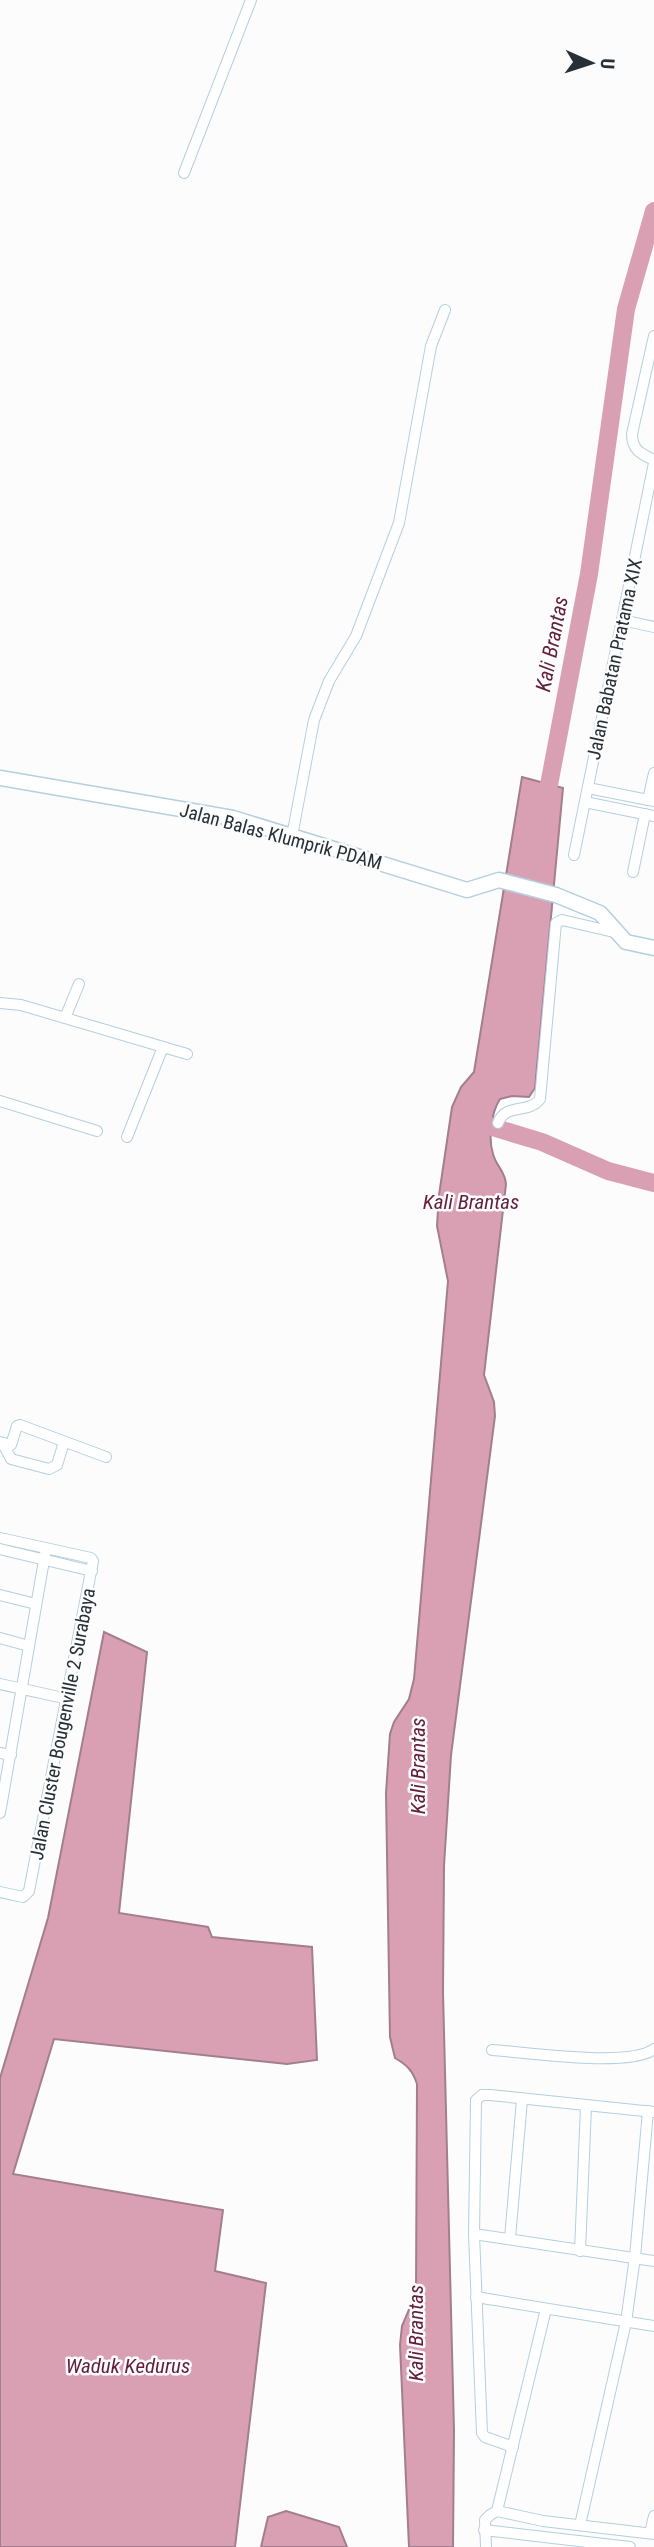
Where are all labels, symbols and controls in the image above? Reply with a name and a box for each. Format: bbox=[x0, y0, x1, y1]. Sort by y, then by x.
north arrow bbox=[556, 28, 626, 98]
text: U bbox=[596, 58, 619, 70]
street label: Jalan Babatan Pratama XIX bbox=[582, 556, 647, 762]
water label: Kali Brantas bbox=[531, 594, 573, 694]
street label: Jalan Balas Klumprik PDAM bbox=[177, 798, 385, 875]
water label: Kali Brantas bbox=[423, 1190, 519, 1214]
street label: Jalan Cluster Bougenville 2 Surabaya bbox=[25, 1586, 100, 1862]
water label: Kali Brantas bbox=[406, 1718, 430, 1814]
water label: Kali Brantas bbox=[404, 2285, 428, 2381]
water label: Waduk Kedurus bbox=[66, 2354, 190, 2378]

